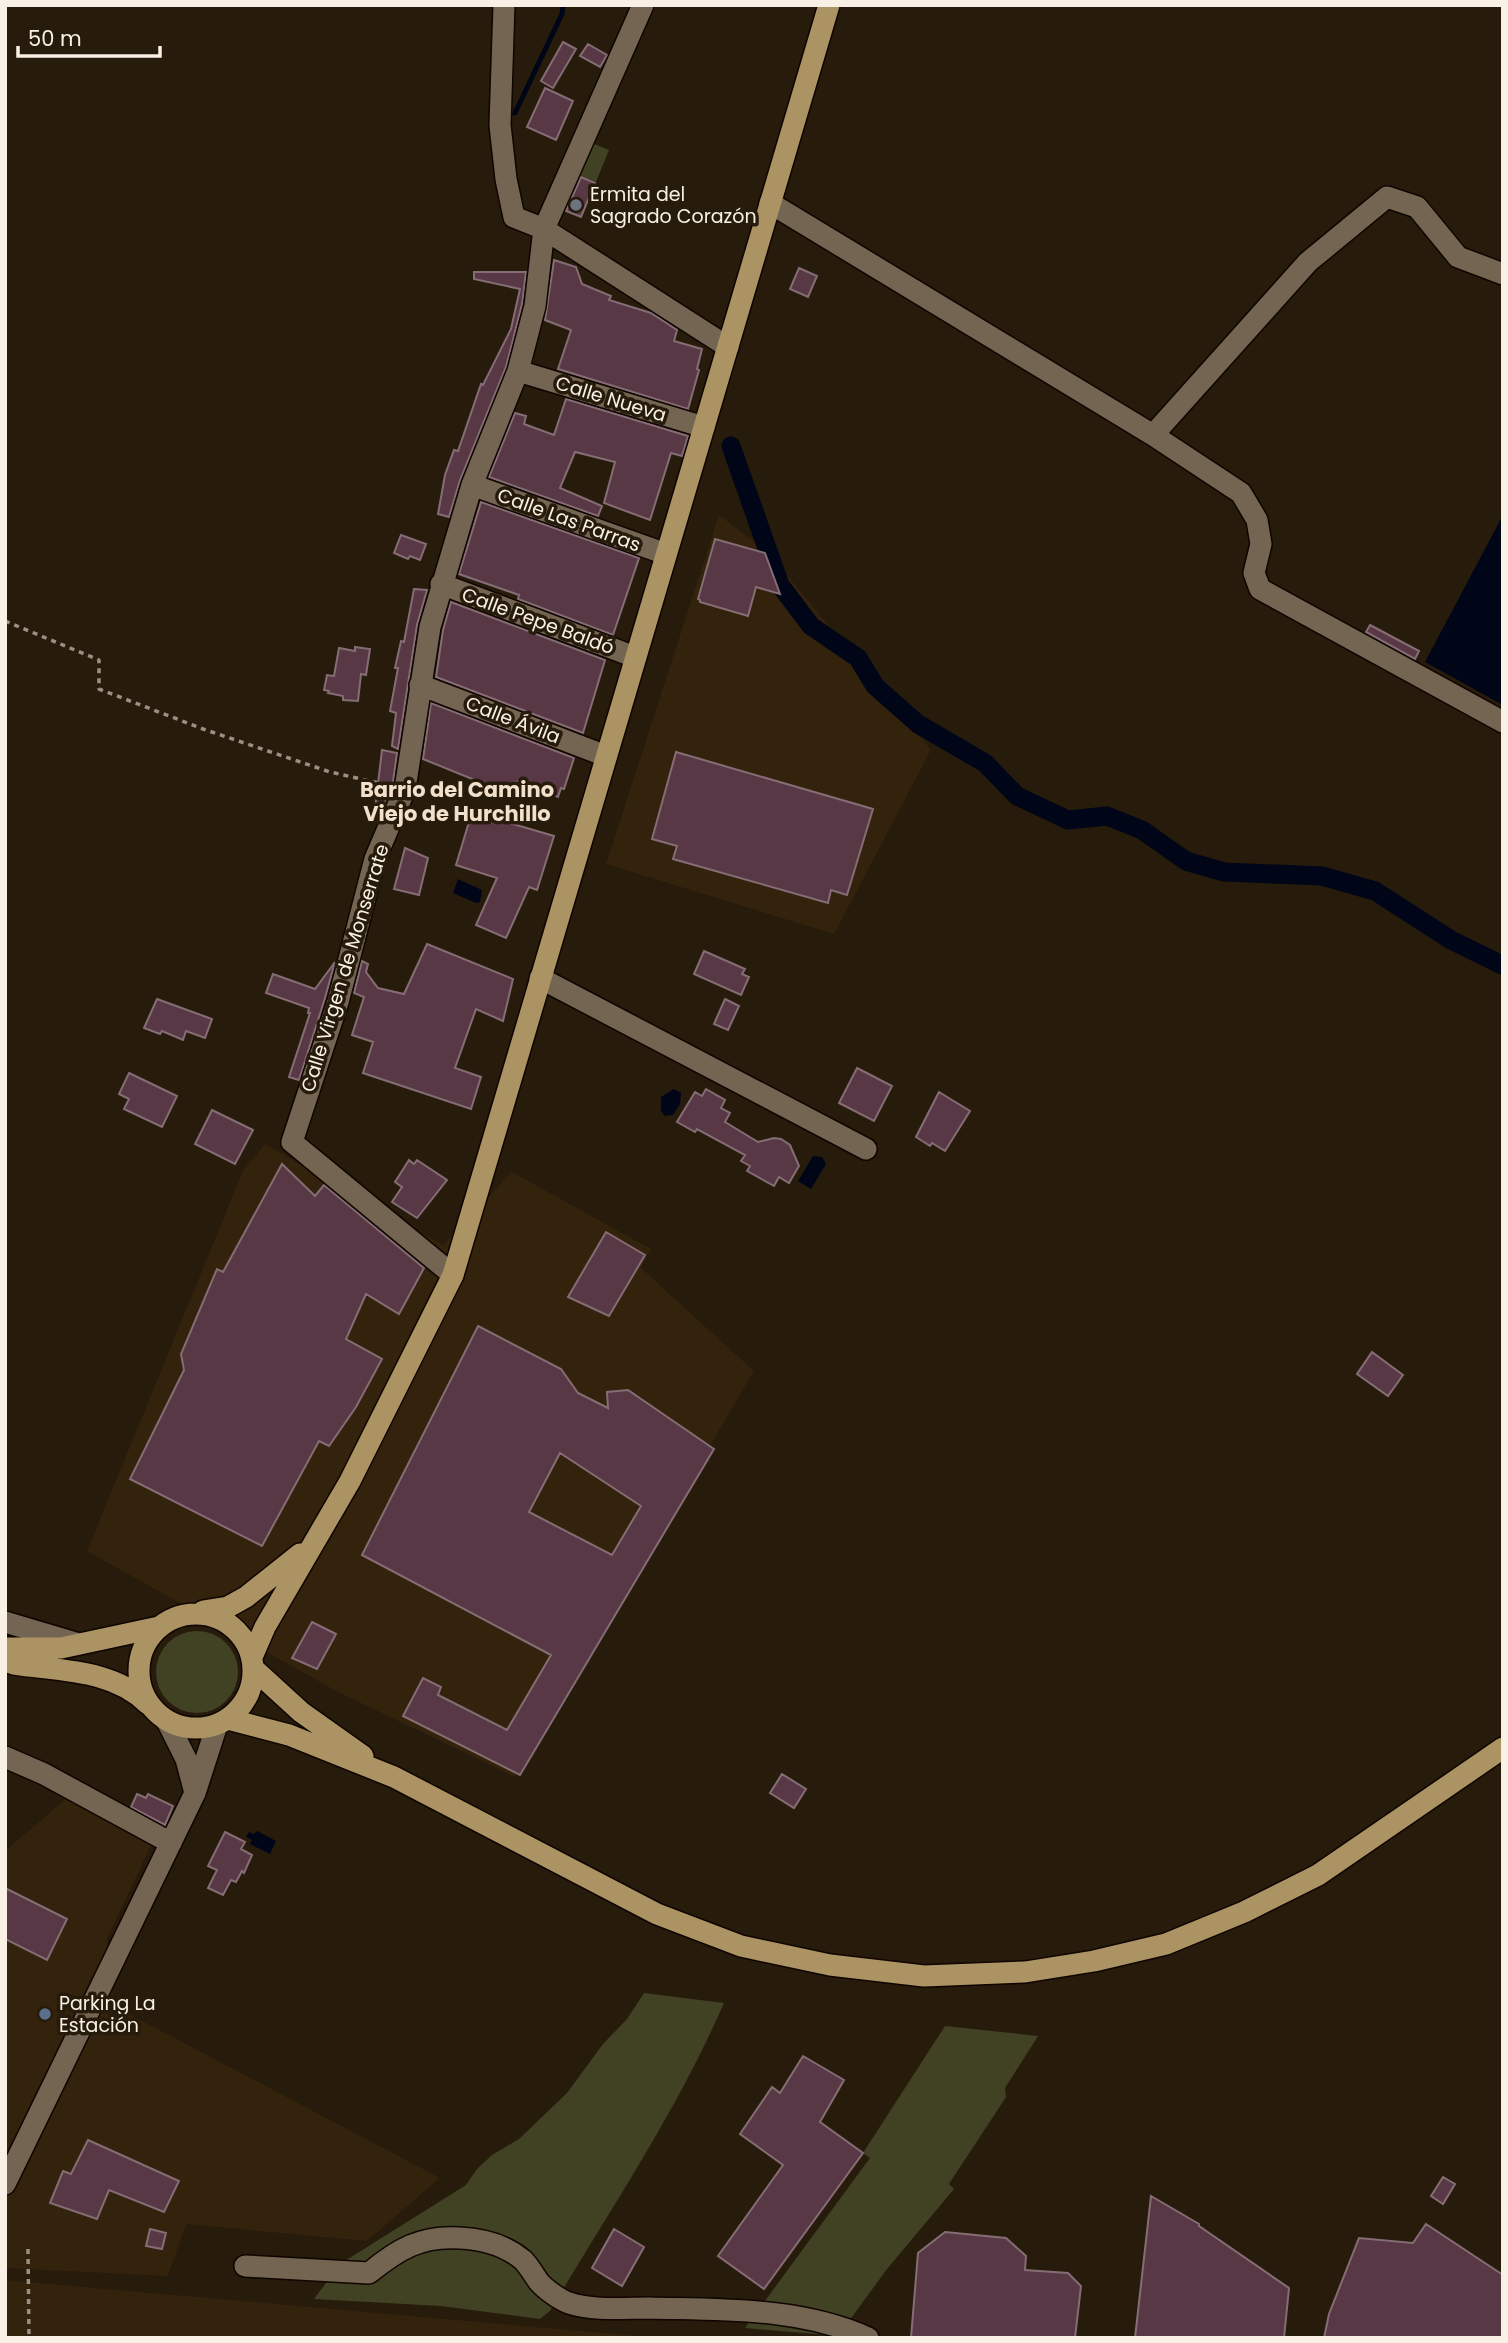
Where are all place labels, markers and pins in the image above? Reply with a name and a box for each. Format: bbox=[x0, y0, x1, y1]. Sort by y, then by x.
place label: Ermita del Sagrado Corazón bbox=[590, 181, 757, 230]
marker: Ermita del Sagrado Corazón bbox=[568, 197, 584, 213]
place label: Parking La Estación bbox=[59, 1990, 156, 2039]
marker: Parking La Estación bbox=[37, 2006, 53, 2022]

